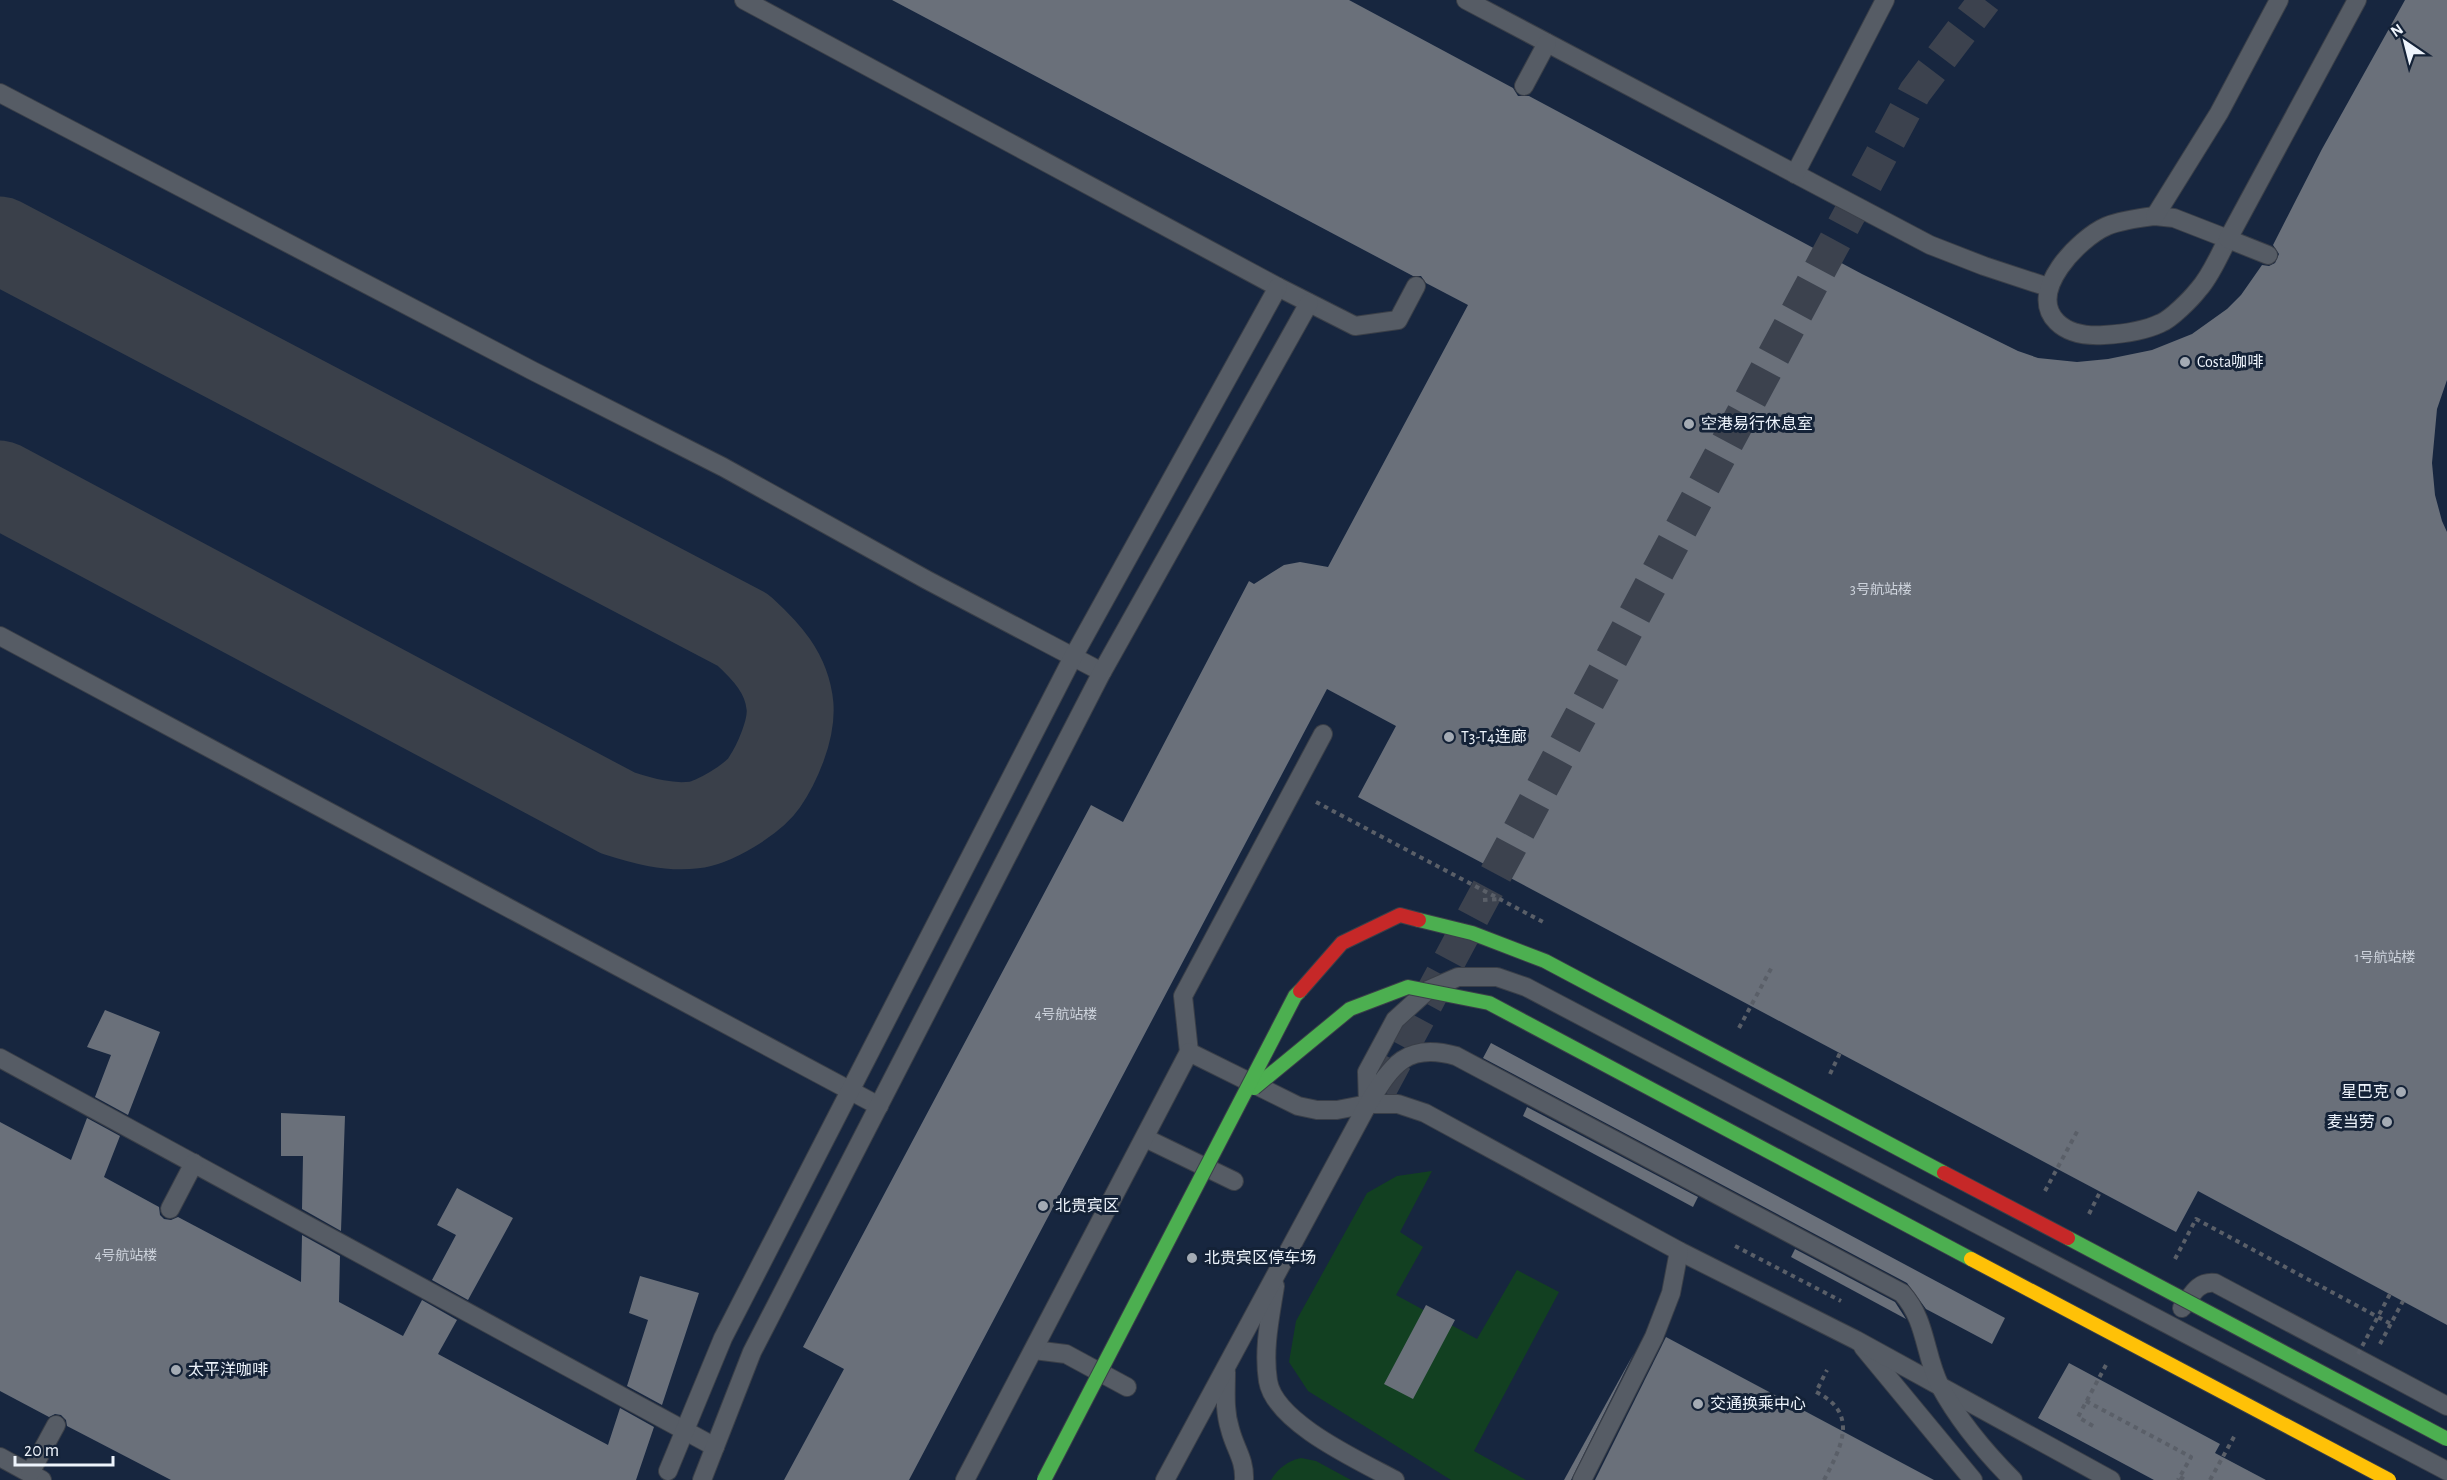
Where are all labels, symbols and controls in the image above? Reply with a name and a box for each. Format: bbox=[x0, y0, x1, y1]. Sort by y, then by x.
north arrow bbox=[2375, 12, 2435, 72]
text: N bbox=[2388, 21, 2406, 40]
place label: Costa咖啡 bbox=[2197, 354, 2263, 370]
marker: Costa咖啡 bbox=[2178, 355, 2192, 369]
place label: 空港易行休息室 bbox=[1701, 415, 1813, 432]
marker: 空港易行休息室 bbox=[1682, 417, 1696, 431]
house number: 3号航站楼 bbox=[1850, 582, 1912, 597]
place label: T3-T4连廊 bbox=[1461, 728, 1527, 745]
marker: T3-T4连廊 bbox=[1442, 730, 1456, 744]
house number: 1号航站楼 bbox=[2355, 950, 2415, 965]
house number: 4号航站楼 bbox=[1035, 1007, 1097, 1022]
place label: 星巴克 bbox=[2341, 1084, 2389, 1100]
marker: 星巴克 bbox=[2394, 1085, 2408, 1099]
place label: 麦当劳 bbox=[2327, 1114, 2375, 1130]
marker: 麦当劳 bbox=[2380, 1115, 2394, 1129]
place label: 北贵宾区 bbox=[1055, 1197, 1119, 1214]
marker: 北贵宾区 bbox=[1036, 1199, 1050, 1213]
house number: 4号航站楼 bbox=[95, 1248, 157, 1263]
place label: 北贵宾区停车场 bbox=[1204, 1249, 1316, 1266]
marker: 北贵宾区停车场 bbox=[1185, 1251, 1199, 1265]
place label: 太平洋咖啡 bbox=[188, 1361, 268, 1378]
marker: 太平洋咖啡 bbox=[169, 1363, 183, 1377]
place label: 交通换乘中心 bbox=[1710, 1395, 1806, 1412]
marker: 交通换乘中心 bbox=[1691, 1397, 1705, 1411]
scale bar bbox=[15, 1429, 112, 1467]
text: 20 m bbox=[24, 1442, 59, 1460]

